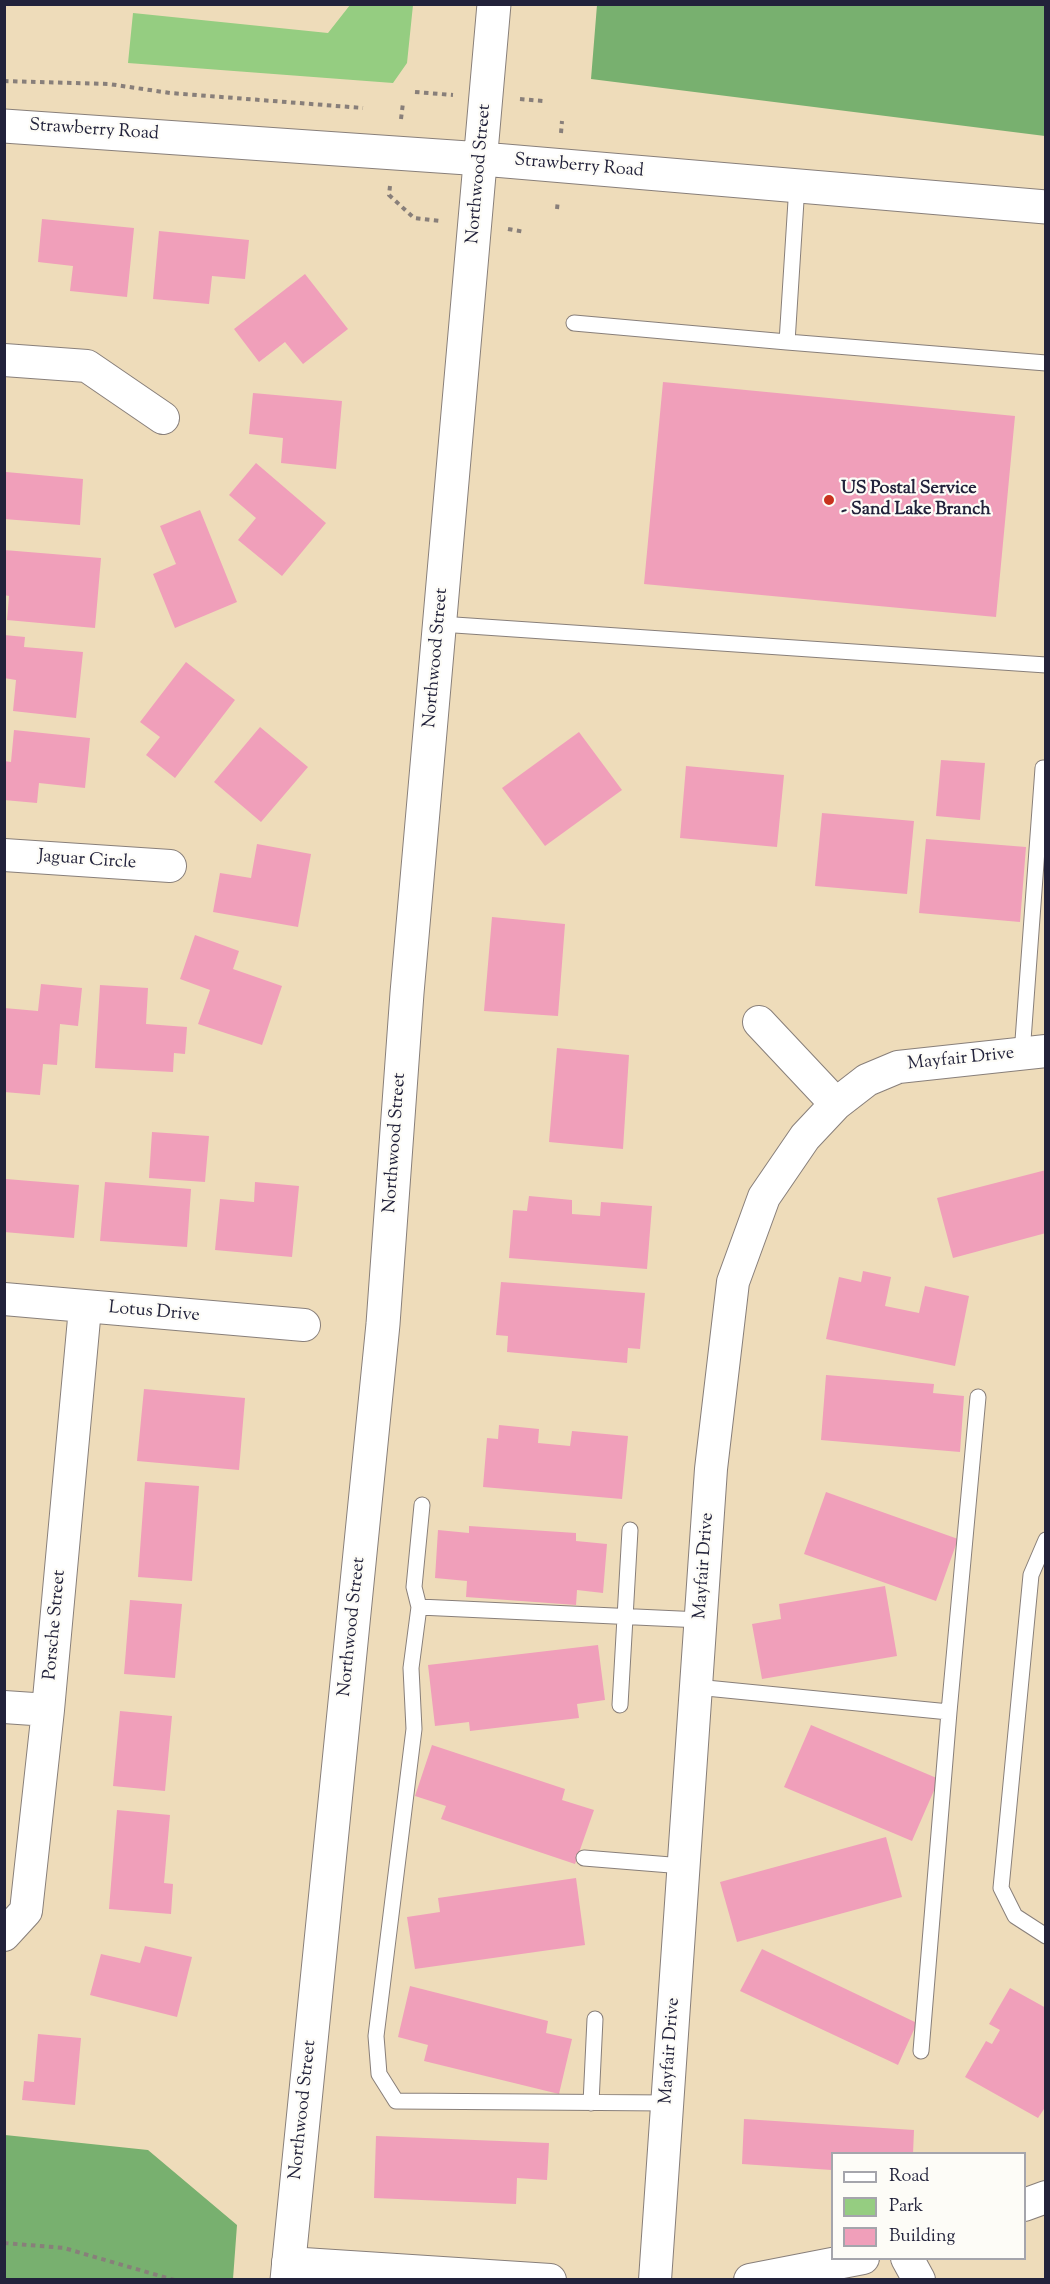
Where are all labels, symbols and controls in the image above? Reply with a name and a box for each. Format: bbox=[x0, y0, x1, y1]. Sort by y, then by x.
street label: Northwood Street bbox=[463, 103, 497, 245]
street label: Strawberry Road bbox=[28, 116, 160, 146]
street label: Strawberry Road bbox=[513, 151, 645, 183]
place label: US Postal Service - Sand Lake Branch bbox=[841, 479, 991, 522]
marker: US Postal Service - Sand Lake Branch bbox=[822, 493, 836, 507]
street label: Northwood Street bbox=[420, 587, 454, 729]
street label: Jaguar Circle bbox=[37, 847, 137, 875]
street label: Mayfair Drive bbox=[907, 1044, 1015, 1076]
street label: Northwood Street bbox=[380, 1072, 412, 1214]
street label: Lotus Drive bbox=[108, 1298, 200, 1328]
street label: Mayfair Drive bbox=[690, 1512, 720, 1620]
street label: Northwood Street bbox=[335, 1556, 371, 1698]
street label: Porsche Street bbox=[40, 1569, 72, 1681]
street label: Mayfair Drive bbox=[656, 1997, 686, 2105]
street label: Northwood Street bbox=[286, 2039, 322, 2181]
legend bbox=[831, 2152, 1026, 2260]
text: Road bbox=[889, 2164, 929, 2190]
text: Park bbox=[889, 2194, 923, 2220]
text: Building bbox=[889, 2224, 955, 2250]

